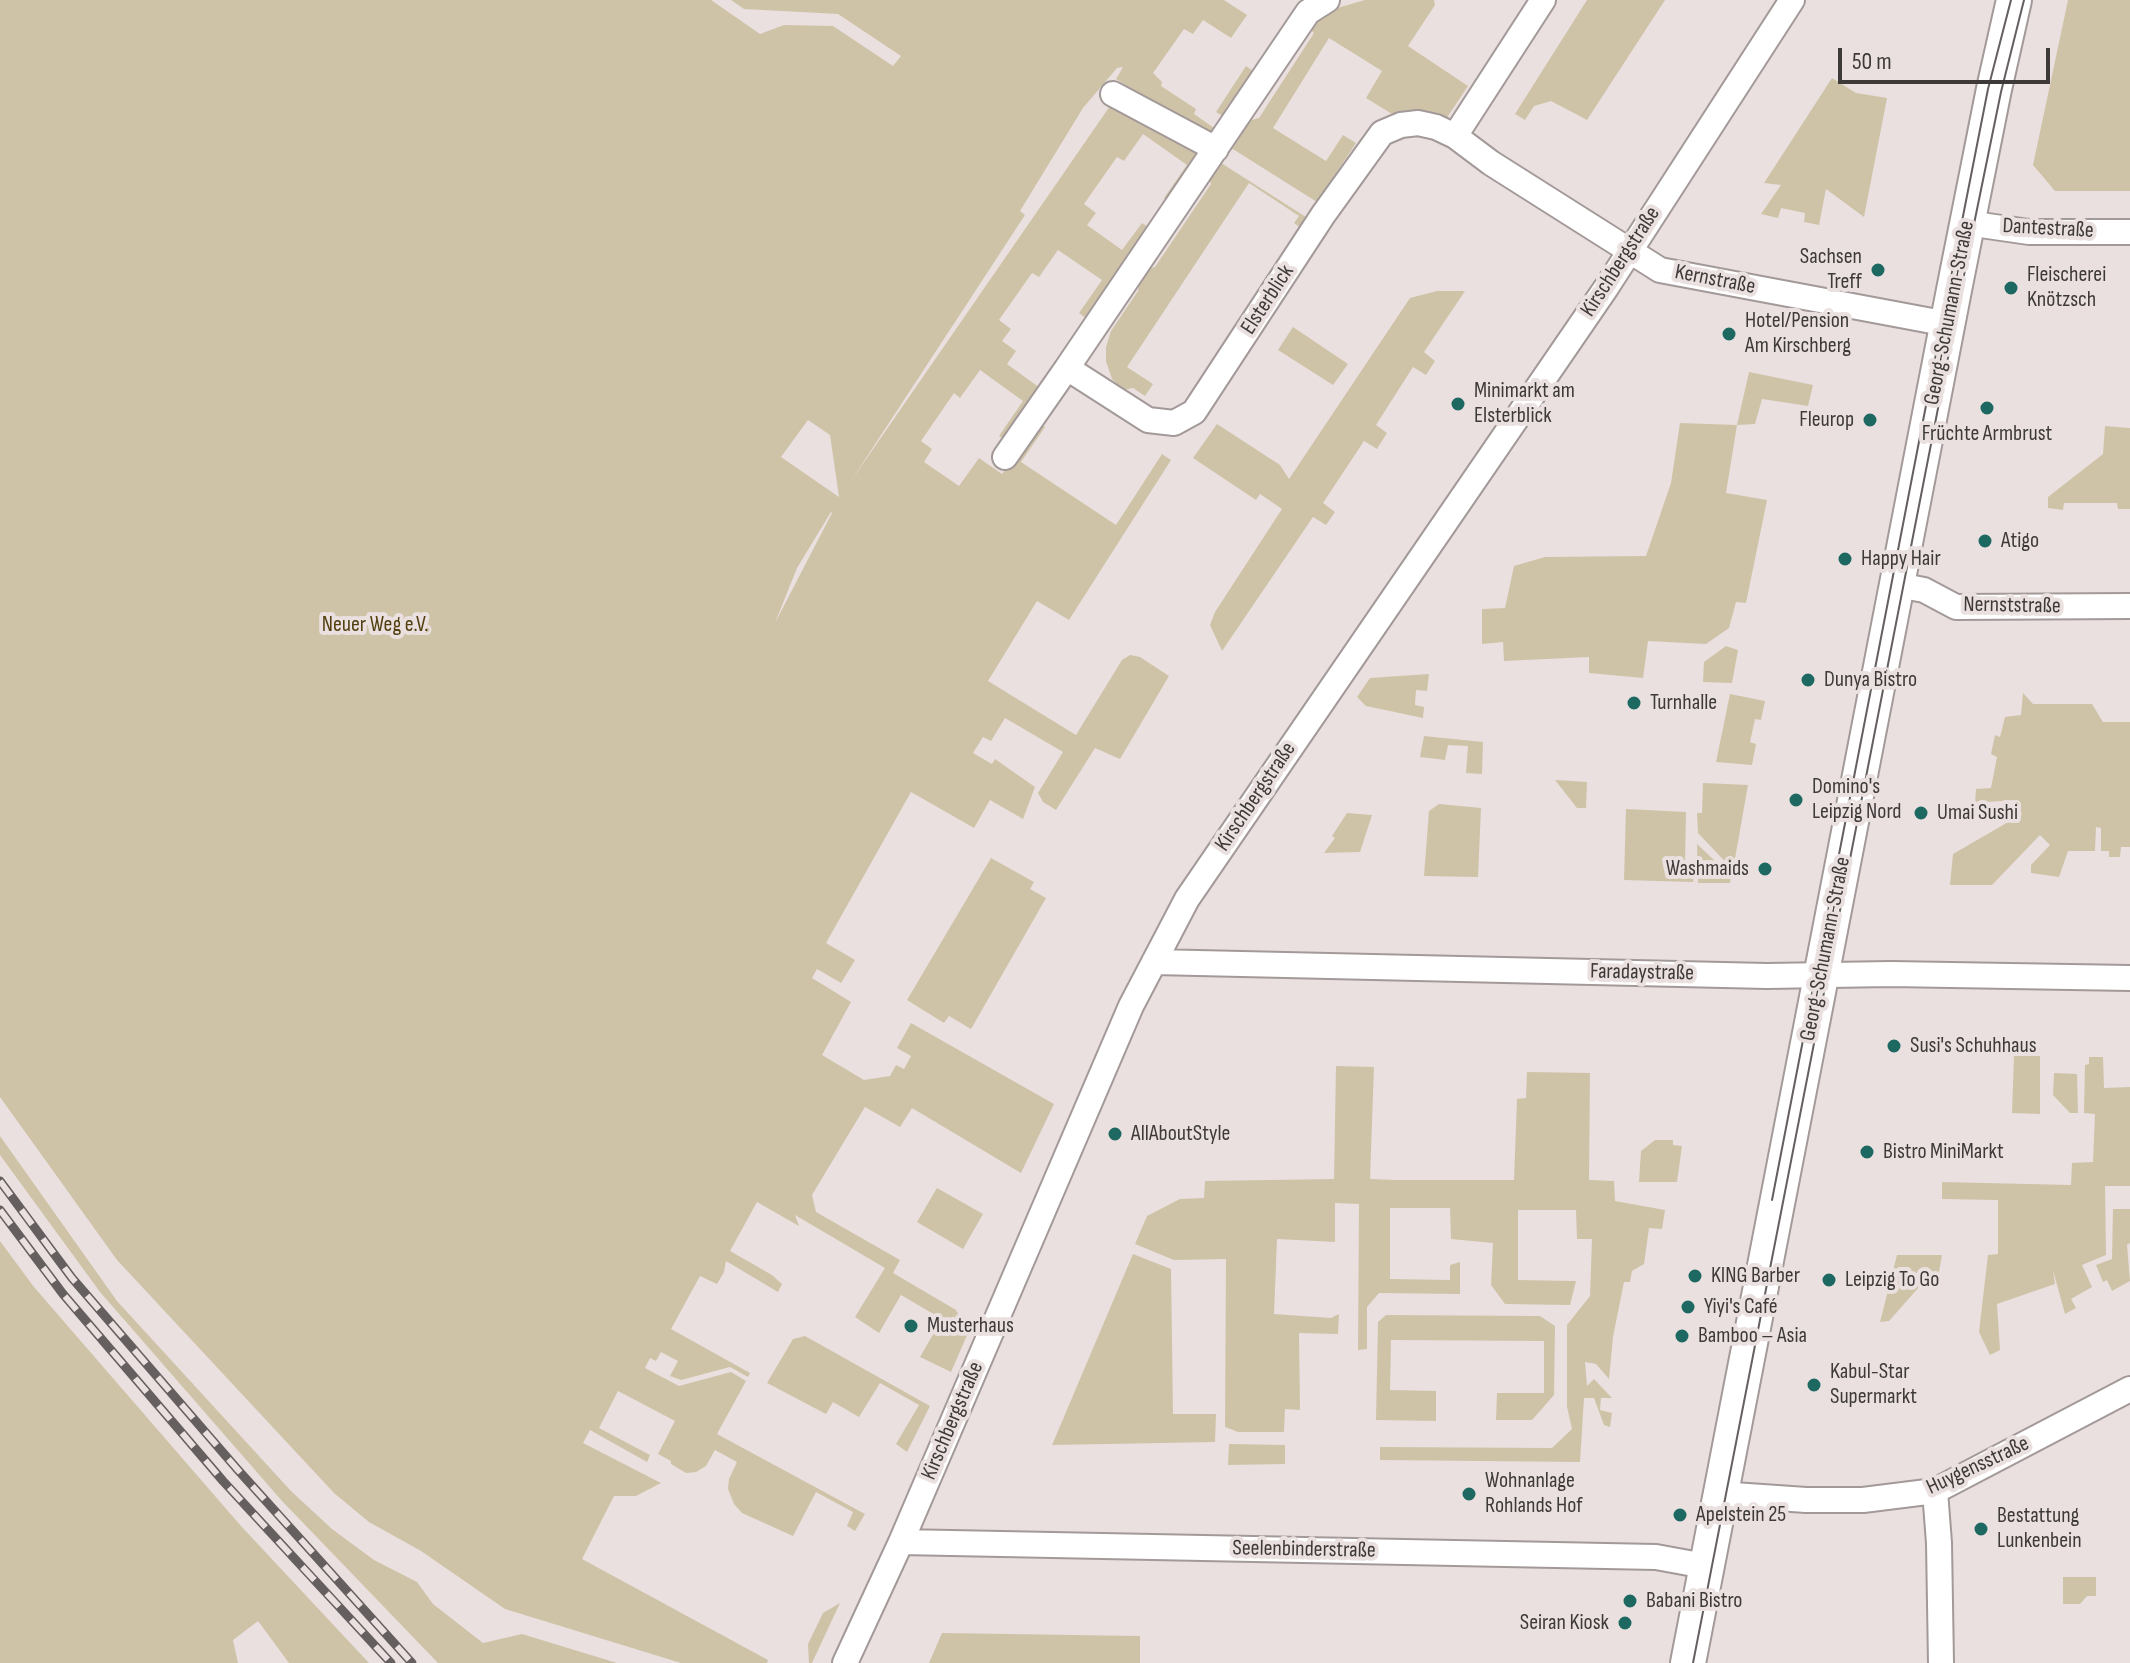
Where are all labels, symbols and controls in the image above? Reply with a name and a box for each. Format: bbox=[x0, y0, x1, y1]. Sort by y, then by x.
scale bar bbox=[1842, 32, 2054, 82]
text: 50 m bbox=[1852, 47, 1892, 76]
street label: Kirschbergstraße bbox=[1576, 202, 1666, 322]
street label: Dantestraße bbox=[2002, 213, 2094, 245]
street label: Georg-Schumann-Straße bbox=[1919, 219, 1981, 407]
place label: Sachsen Treff bbox=[1800, 244, 1862, 296]
street label: Kernstraße bbox=[1673, 259, 1757, 301]
street label: Elsterblick bbox=[1236, 260, 1300, 340]
marker: Sachsen Treff bbox=[1869, 261, 1887, 279]
place label: Fleischerei Knötzsch bbox=[2027, 262, 2106, 314]
marker: Fleischerei Knötzsch bbox=[2002, 279, 2020, 297]
place label: Hotel/Pension Am Kirschberg bbox=[1745, 308, 1851, 360]
marker: Hotel/Pension Am Kirschberg bbox=[1720, 325, 1738, 343]
place label: Minimarkt am Elsterblick bbox=[1474, 378, 1575, 430]
marker: Minimarkt am Elsterblick bbox=[1449, 395, 1467, 413]
marker: Früchte Armbrust bbox=[1978, 399, 1996, 417]
place label: Fleurop bbox=[1799, 407, 1854, 433]
marker: Fleurop bbox=[1861, 411, 1879, 429]
place label: Früchte Armbrust bbox=[1922, 421, 2052, 447]
place label: Atigo bbox=[2001, 528, 2039, 554]
marker: Atigo bbox=[1976, 532, 1994, 550]
place label: Happy Hair bbox=[1861, 546, 1941, 572]
marker: Happy Hair bbox=[1836, 550, 1854, 568]
street label: Nernststraße bbox=[1963, 592, 2061, 620]
park label: Neuer Weg e.V. bbox=[322, 612, 428, 638]
place label: Dunya Bistro bbox=[1824, 667, 1917, 693]
marker: Dunya Bistro bbox=[1799, 671, 1817, 689]
place label: Turnhalle bbox=[1650, 690, 1717, 716]
marker: Turnhalle bbox=[1625, 694, 1643, 712]
street label: Kirschbergstraße bbox=[1210, 737, 1302, 857]
place label: Domino's Leipzig Nord bbox=[1812, 774, 1902, 826]
marker: Domino's Leipzig Nord bbox=[1787, 791, 1805, 809]
place label: Umai Sushi bbox=[1937, 800, 2018, 826]
marker: Umai Sushi bbox=[1912, 804, 1930, 822]
street label: Georg-Schumann-Straße bbox=[1795, 855, 1857, 1043]
place label: Washmaids bbox=[1666, 856, 1749, 882]
marker: Washmaids bbox=[1756, 860, 1774, 878]
street label: Faradaystraße bbox=[1590, 959, 1694, 987]
place label: Susi's Schuhhaus bbox=[1910, 1033, 2037, 1059]
marker: Susi's Schuhhaus bbox=[1885, 1037, 1903, 1055]
place label: AllAboutStyle bbox=[1131, 1121, 1230, 1147]
marker: AllAboutStyle bbox=[1106, 1125, 1124, 1143]
place label: Bistro MiniMarkt bbox=[1883, 1139, 2004, 1165]
marker: Bistro MiniMarkt bbox=[1858, 1143, 1876, 1161]
place label: KING Barber bbox=[1711, 1263, 1800, 1289]
marker: KING Barber bbox=[1686, 1267, 1704, 1285]
place label: Leipzig To Go bbox=[1845, 1267, 1939, 1293]
marker: Leipzig To Go bbox=[1820, 1271, 1838, 1289]
place label: Yiyi's Café bbox=[1704, 1294, 1778, 1320]
marker: Yiyi's Café bbox=[1679, 1298, 1697, 1316]
place label: Musterhaus bbox=[927, 1313, 1014, 1339]
marker: Musterhaus bbox=[902, 1317, 920, 1335]
place label: Bamboo – Asia bbox=[1698, 1323, 1807, 1349]
marker: Bamboo – Asia bbox=[1673, 1327, 1691, 1345]
street label: Kirschbergstraße bbox=[916, 1358, 990, 1484]
place label: Kabul-Star Supermarkt bbox=[1830, 1359, 1917, 1410]
marker: Kabul-Star Supermarkt bbox=[1805, 1376, 1823, 1394]
street label: Huygensstraße bbox=[1923, 1431, 2033, 1501]
place label: Wohnanlage Rohlands Hof bbox=[1485, 1468, 1583, 1520]
marker: Wohnanlage Rohlands Hof bbox=[1460, 1485, 1478, 1503]
place label: Apelstein 25 bbox=[1696, 1502, 1786, 1528]
place label: Bestattung Lunkenbein bbox=[1997, 1503, 2082, 1554]
marker: Apelstein 25 bbox=[1671, 1506, 1689, 1524]
marker: Bestattung Lunkenbein bbox=[1972, 1520, 1990, 1538]
street label: Seelenbinderstraße bbox=[1232, 1536, 1376, 1564]
place label: Babani Bistro bbox=[1646, 1588, 1742, 1614]
marker: Babani Bistro bbox=[1621, 1592, 1639, 1610]
place label: Seiran Kiosk bbox=[1520, 1610, 1609, 1636]
marker: Seiran Kiosk bbox=[1616, 1614, 1634, 1632]

